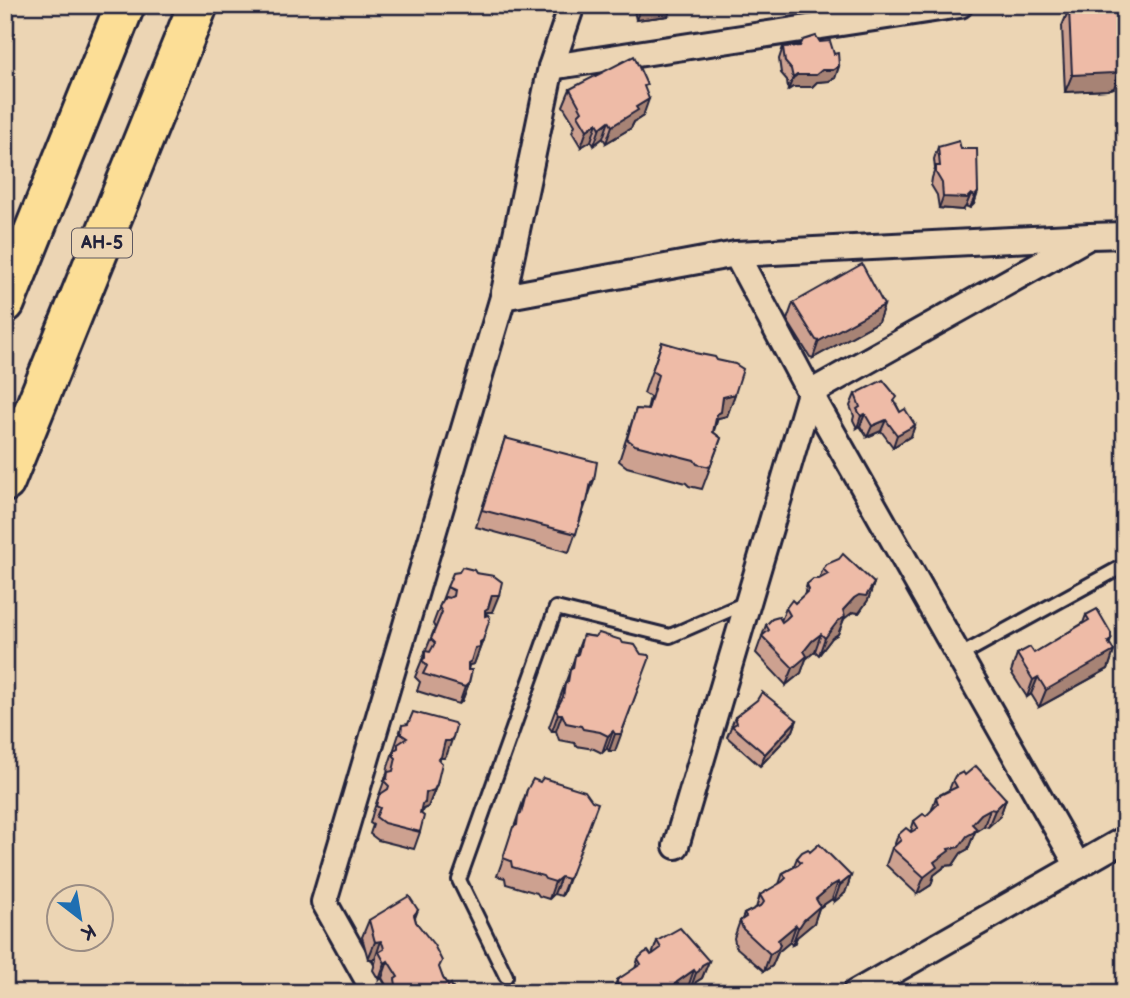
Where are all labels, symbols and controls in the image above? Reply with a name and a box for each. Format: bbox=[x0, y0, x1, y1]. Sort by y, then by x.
road number: AH-5 bbox=[72, 229, 132, 258]
north arrow bbox=[46, 883, 116, 953]
text: K bbox=[76, 918, 99, 945]

